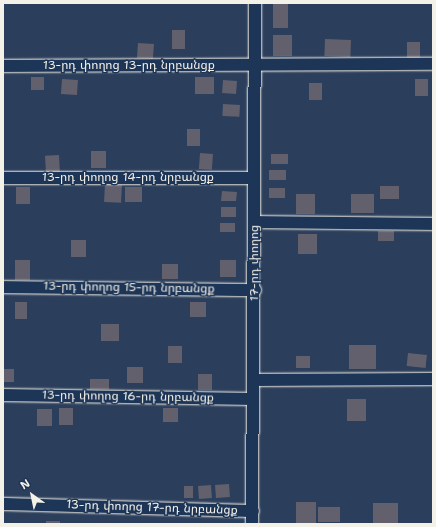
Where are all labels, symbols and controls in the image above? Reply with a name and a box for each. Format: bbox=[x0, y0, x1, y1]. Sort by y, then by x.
street label: 13-րդ փողոց 13-րդ նրբանցք bbox=[43, 59, 215, 73]
street label: 13-րդ փողոց 14-րդ նրբանցք bbox=[42, 171, 214, 185]
street label: 17-րդ փողոց bbox=[248, 225, 262, 301]
street label: 13-րդ փողոց 15-րդ նրբանցք bbox=[43, 279, 215, 297]
street label: 13-րդ փողոց 16-րդ նրբանցք bbox=[42, 388, 214, 406]
north arrow bbox=[12, 475, 52, 515]
text: N bbox=[17, 476, 33, 493]
street label: 13-րդ փողոց 17-րդ նրբանցք bbox=[66, 498, 238, 518]

